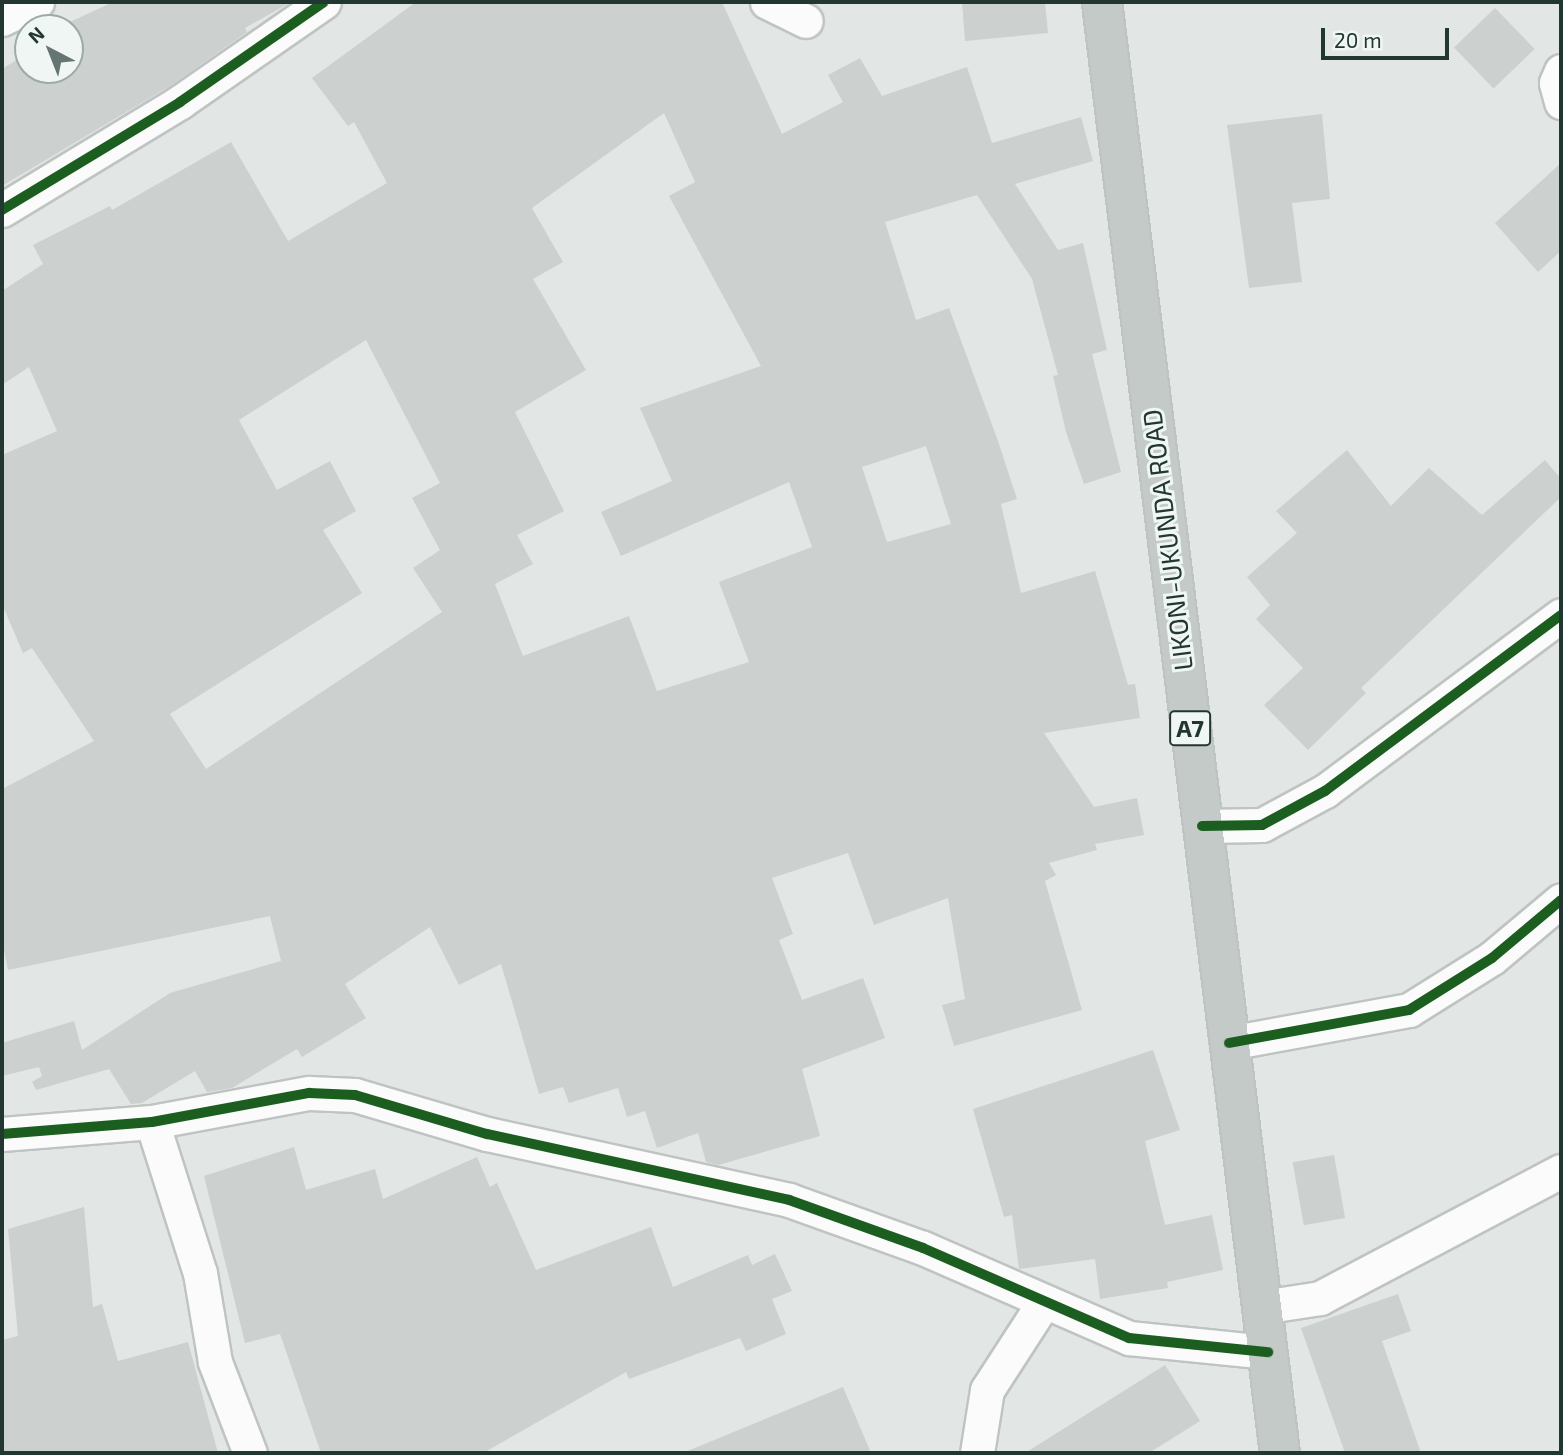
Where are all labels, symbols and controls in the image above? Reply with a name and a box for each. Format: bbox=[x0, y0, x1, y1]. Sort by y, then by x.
north arrow bbox=[14, 14, 84, 84]
scale bar bbox=[1325, 14, 1453, 58]
text: N bbox=[23, 21, 49, 48]
text: 20 m bbox=[1334, 27, 1382, 52]
street label: LIKONI-UKUNDA ROAD bbox=[1135, 407, 1199, 673]
road number: A7 bbox=[1169, 708, 1211, 748]

